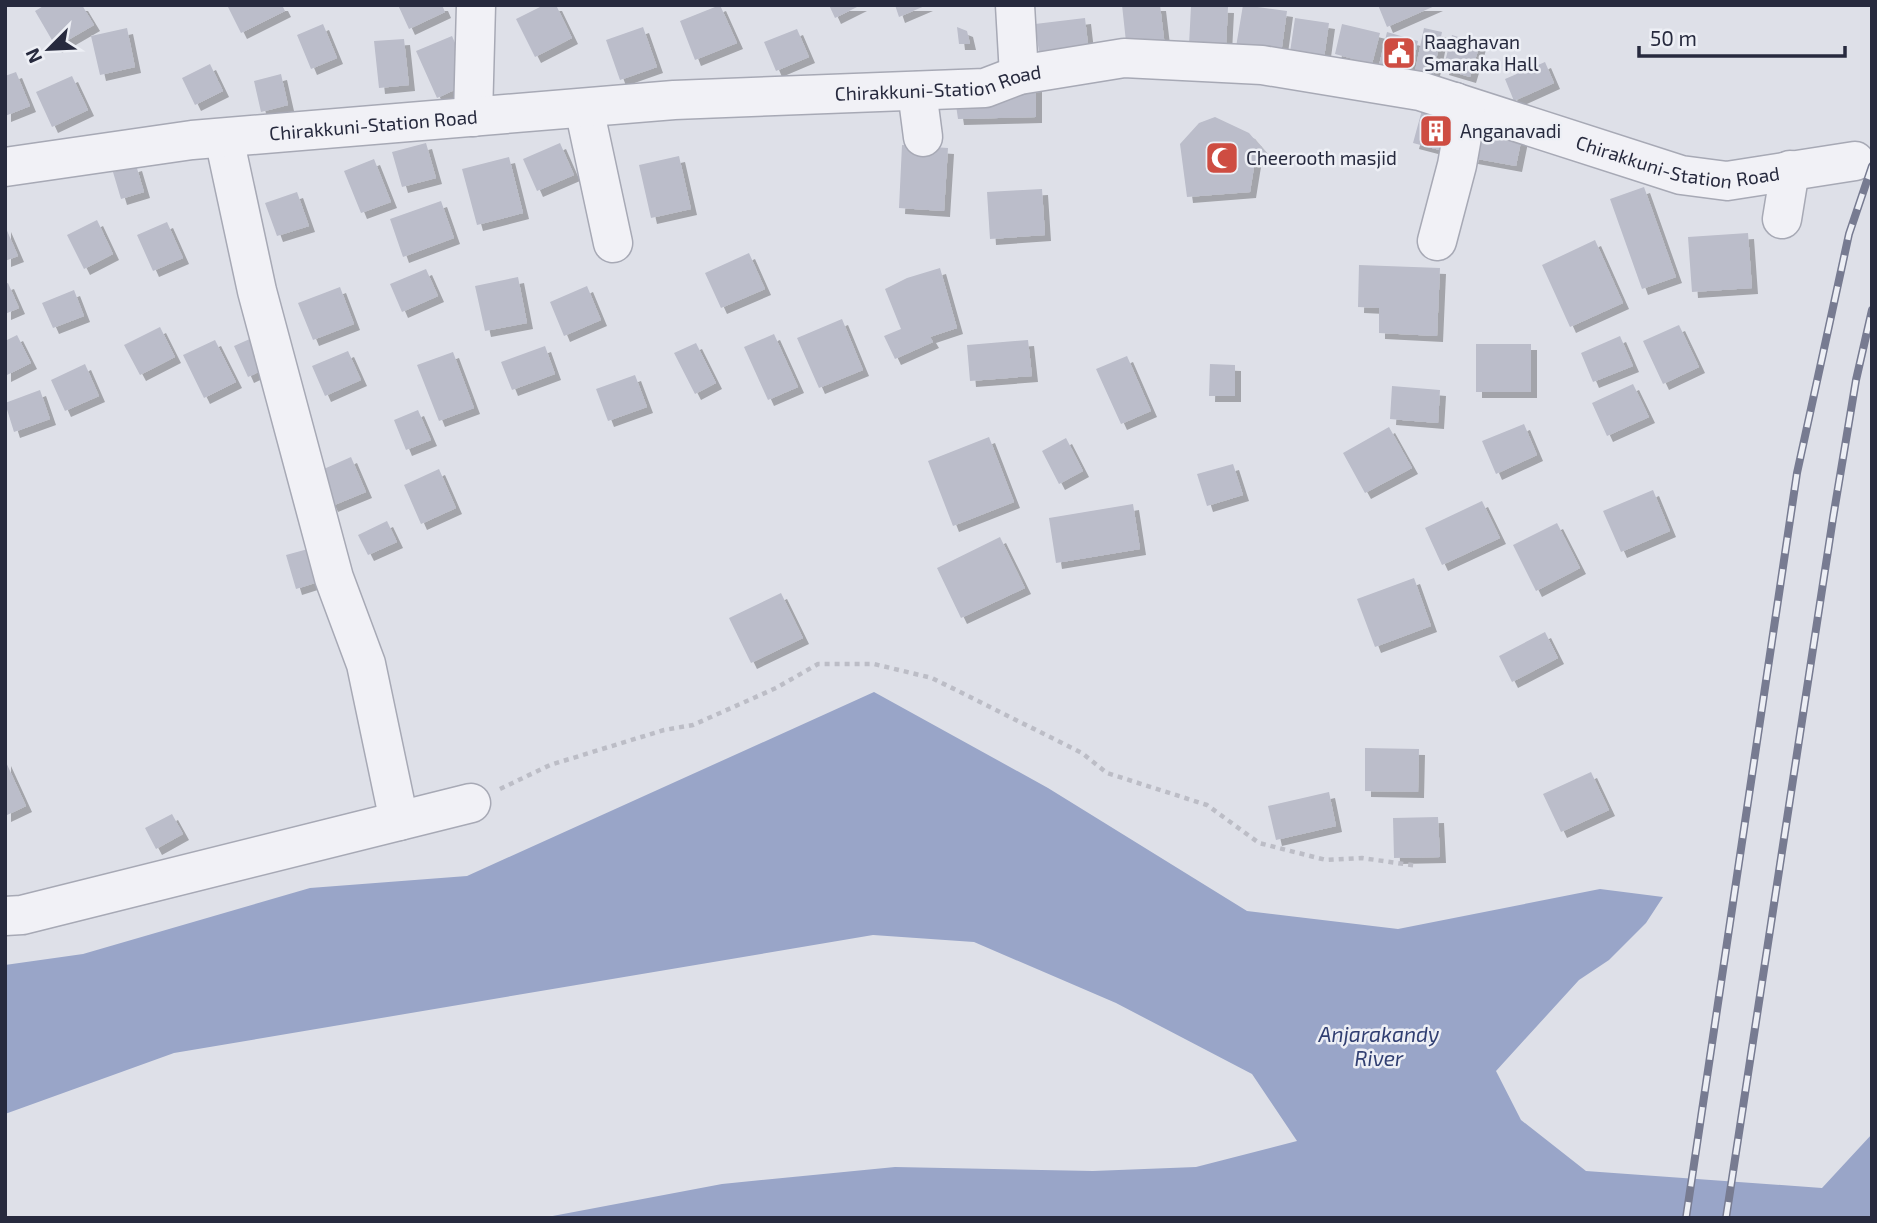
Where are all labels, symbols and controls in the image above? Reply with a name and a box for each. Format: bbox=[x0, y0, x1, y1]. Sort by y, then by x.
north arrow bbox=[14, 14, 84, 84]
scale bar bbox=[1639, 14, 1846, 58]
text: 50 m bbox=[1650, 25, 1697, 50]
place label: Raaghavan Smaraka Hall bbox=[1424, 30, 1539, 75]
public building icon: Raaghavan Smaraka Hall bbox=[1380, 34, 1418, 72]
text: N bbox=[20, 45, 46, 67]
street label: Chirakkuni-Station Road bbox=[834, 60, 1043, 105]
street label: Chirakkuni-Station Road bbox=[268, 104, 478, 145]
building icon: Anganavadi bbox=[1417, 112, 1455, 150]
place label: Anganavadi bbox=[1460, 119, 1561, 142]
street label: Chirakkuni-Station Road bbox=[1573, 130, 1781, 193]
mosque icon: Cheerooth masjid bbox=[1203, 139, 1241, 177]
place label: Cheerooth masjid bbox=[1246, 146, 1397, 169]
water label: Anjarakandy River bbox=[1318, 1021, 1439, 1070]

